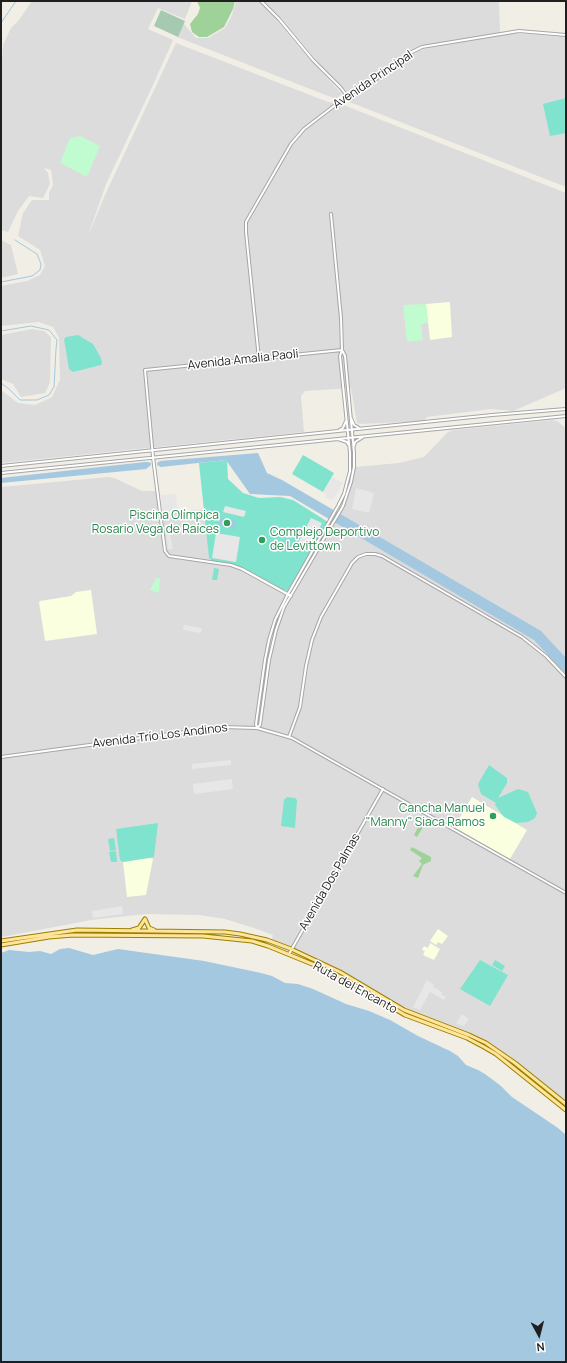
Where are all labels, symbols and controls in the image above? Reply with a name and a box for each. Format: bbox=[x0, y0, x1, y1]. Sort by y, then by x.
street label: Avenida Principal bbox=[330, 48, 416, 112]
street label: Avenida Amalia Paoli bbox=[187, 347, 299, 373]
place label: Piscina Olímpica Rosario Vega de Raíces bbox=[92, 509, 219, 537]
marker: Piscina Olímpica Rosario Vega de Raíces bbox=[222, 518, 232, 528]
place label: Complejo Deportivo de Levittown bbox=[270, 526, 379, 554]
marker: Complejo Deportivo de Levittown bbox=[257, 535, 267, 545]
street label: Avenida Trío Los Andinos bbox=[92, 721, 228, 751]
place label: Cancha Manuel "Manny" Siaca Ramos bbox=[366, 802, 485, 830]
marker: Cancha Manuel "Manny" Siaca Ramos bbox=[488, 811, 498, 821]
street label: Avenida Dos Palmas bbox=[296, 831, 364, 933]
street label: Ruta del Encanto bbox=[310, 959, 400, 1017]
north arrow bbox=[519, 1315, 559, 1355]
text: N bbox=[536, 1339, 545, 1355]

